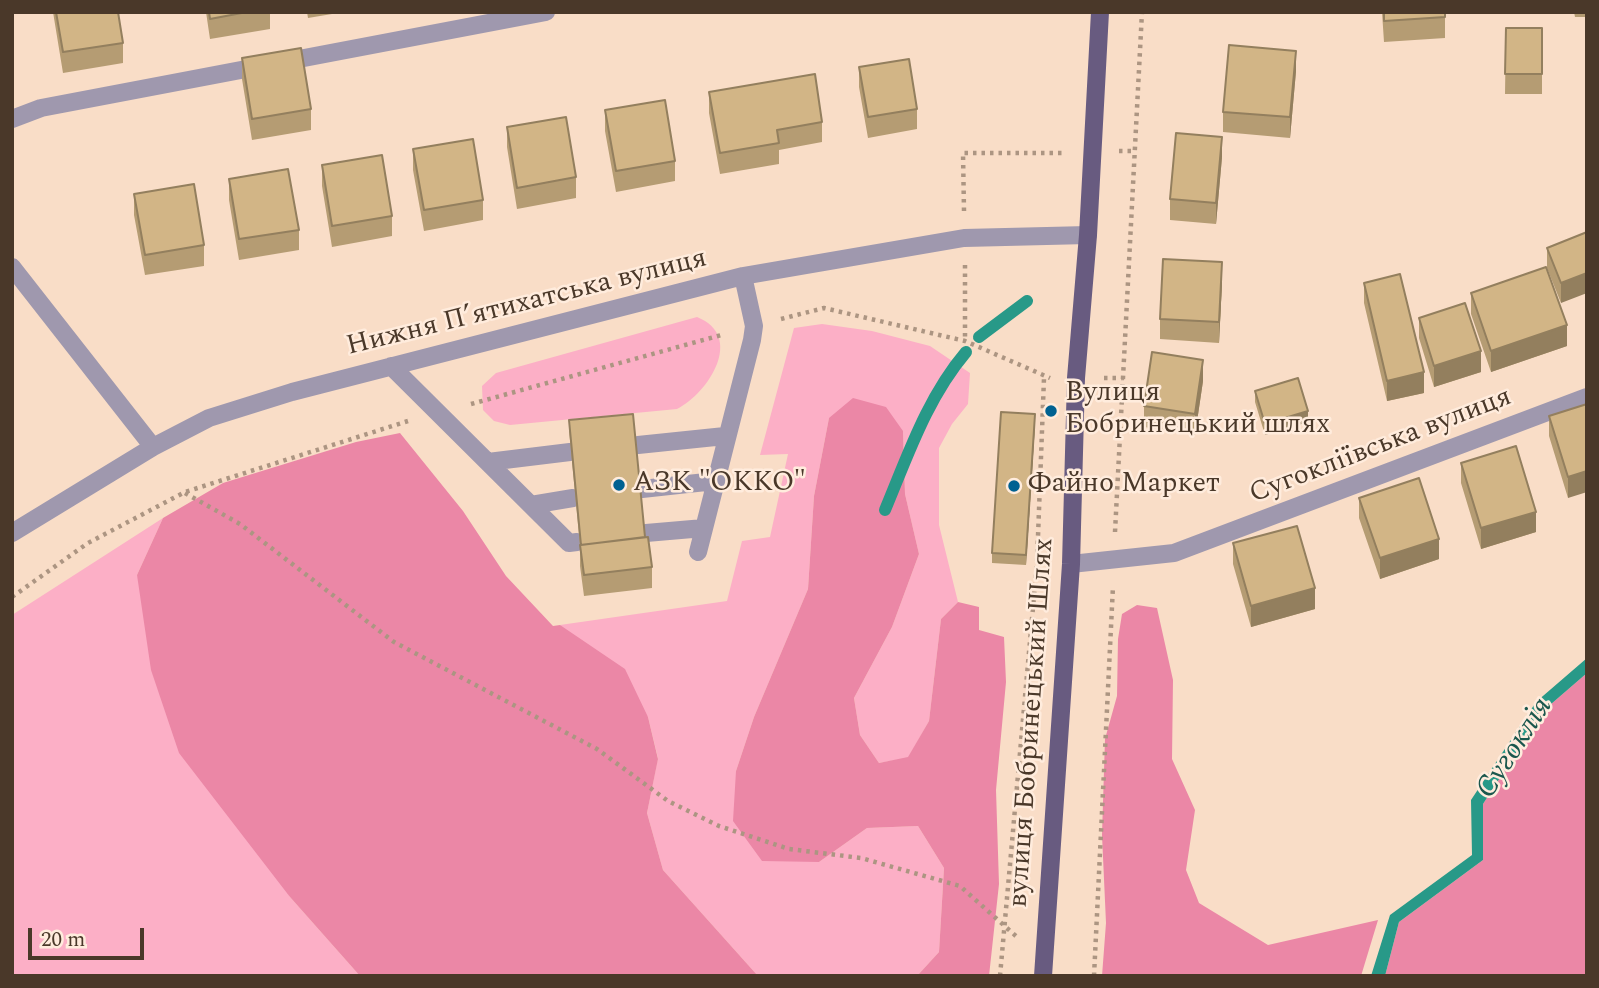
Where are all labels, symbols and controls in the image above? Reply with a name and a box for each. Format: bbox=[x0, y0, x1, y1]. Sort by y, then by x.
street label: Нижня Пʼятихатська вулиця bbox=[343, 243, 711, 365]
place label: Вулиця Бобринецький шлях bbox=[1065, 378, 1330, 444]
street label: Сугокліївська вулиця bbox=[1245, 381, 1517, 513]
marker: Вулиця Бобринецький шлях bbox=[1043, 403, 1059, 419]
place label: АЗК "ОККО" bbox=[633, 468, 806, 502]
place label: Файно Маркет bbox=[1028, 469, 1220, 503]
marker: АЗК "ОККО" bbox=[611, 477, 627, 493]
marker: Файно Маркет bbox=[1006, 478, 1022, 494]
street label: вулиця Бобринецький Шлях bbox=[1003, 537, 1063, 909]
water label: Сугоклія bbox=[1470, 692, 1562, 806]
scale bar bbox=[32, 914, 147, 958]
text: 20 m bbox=[41, 924, 85, 956]

